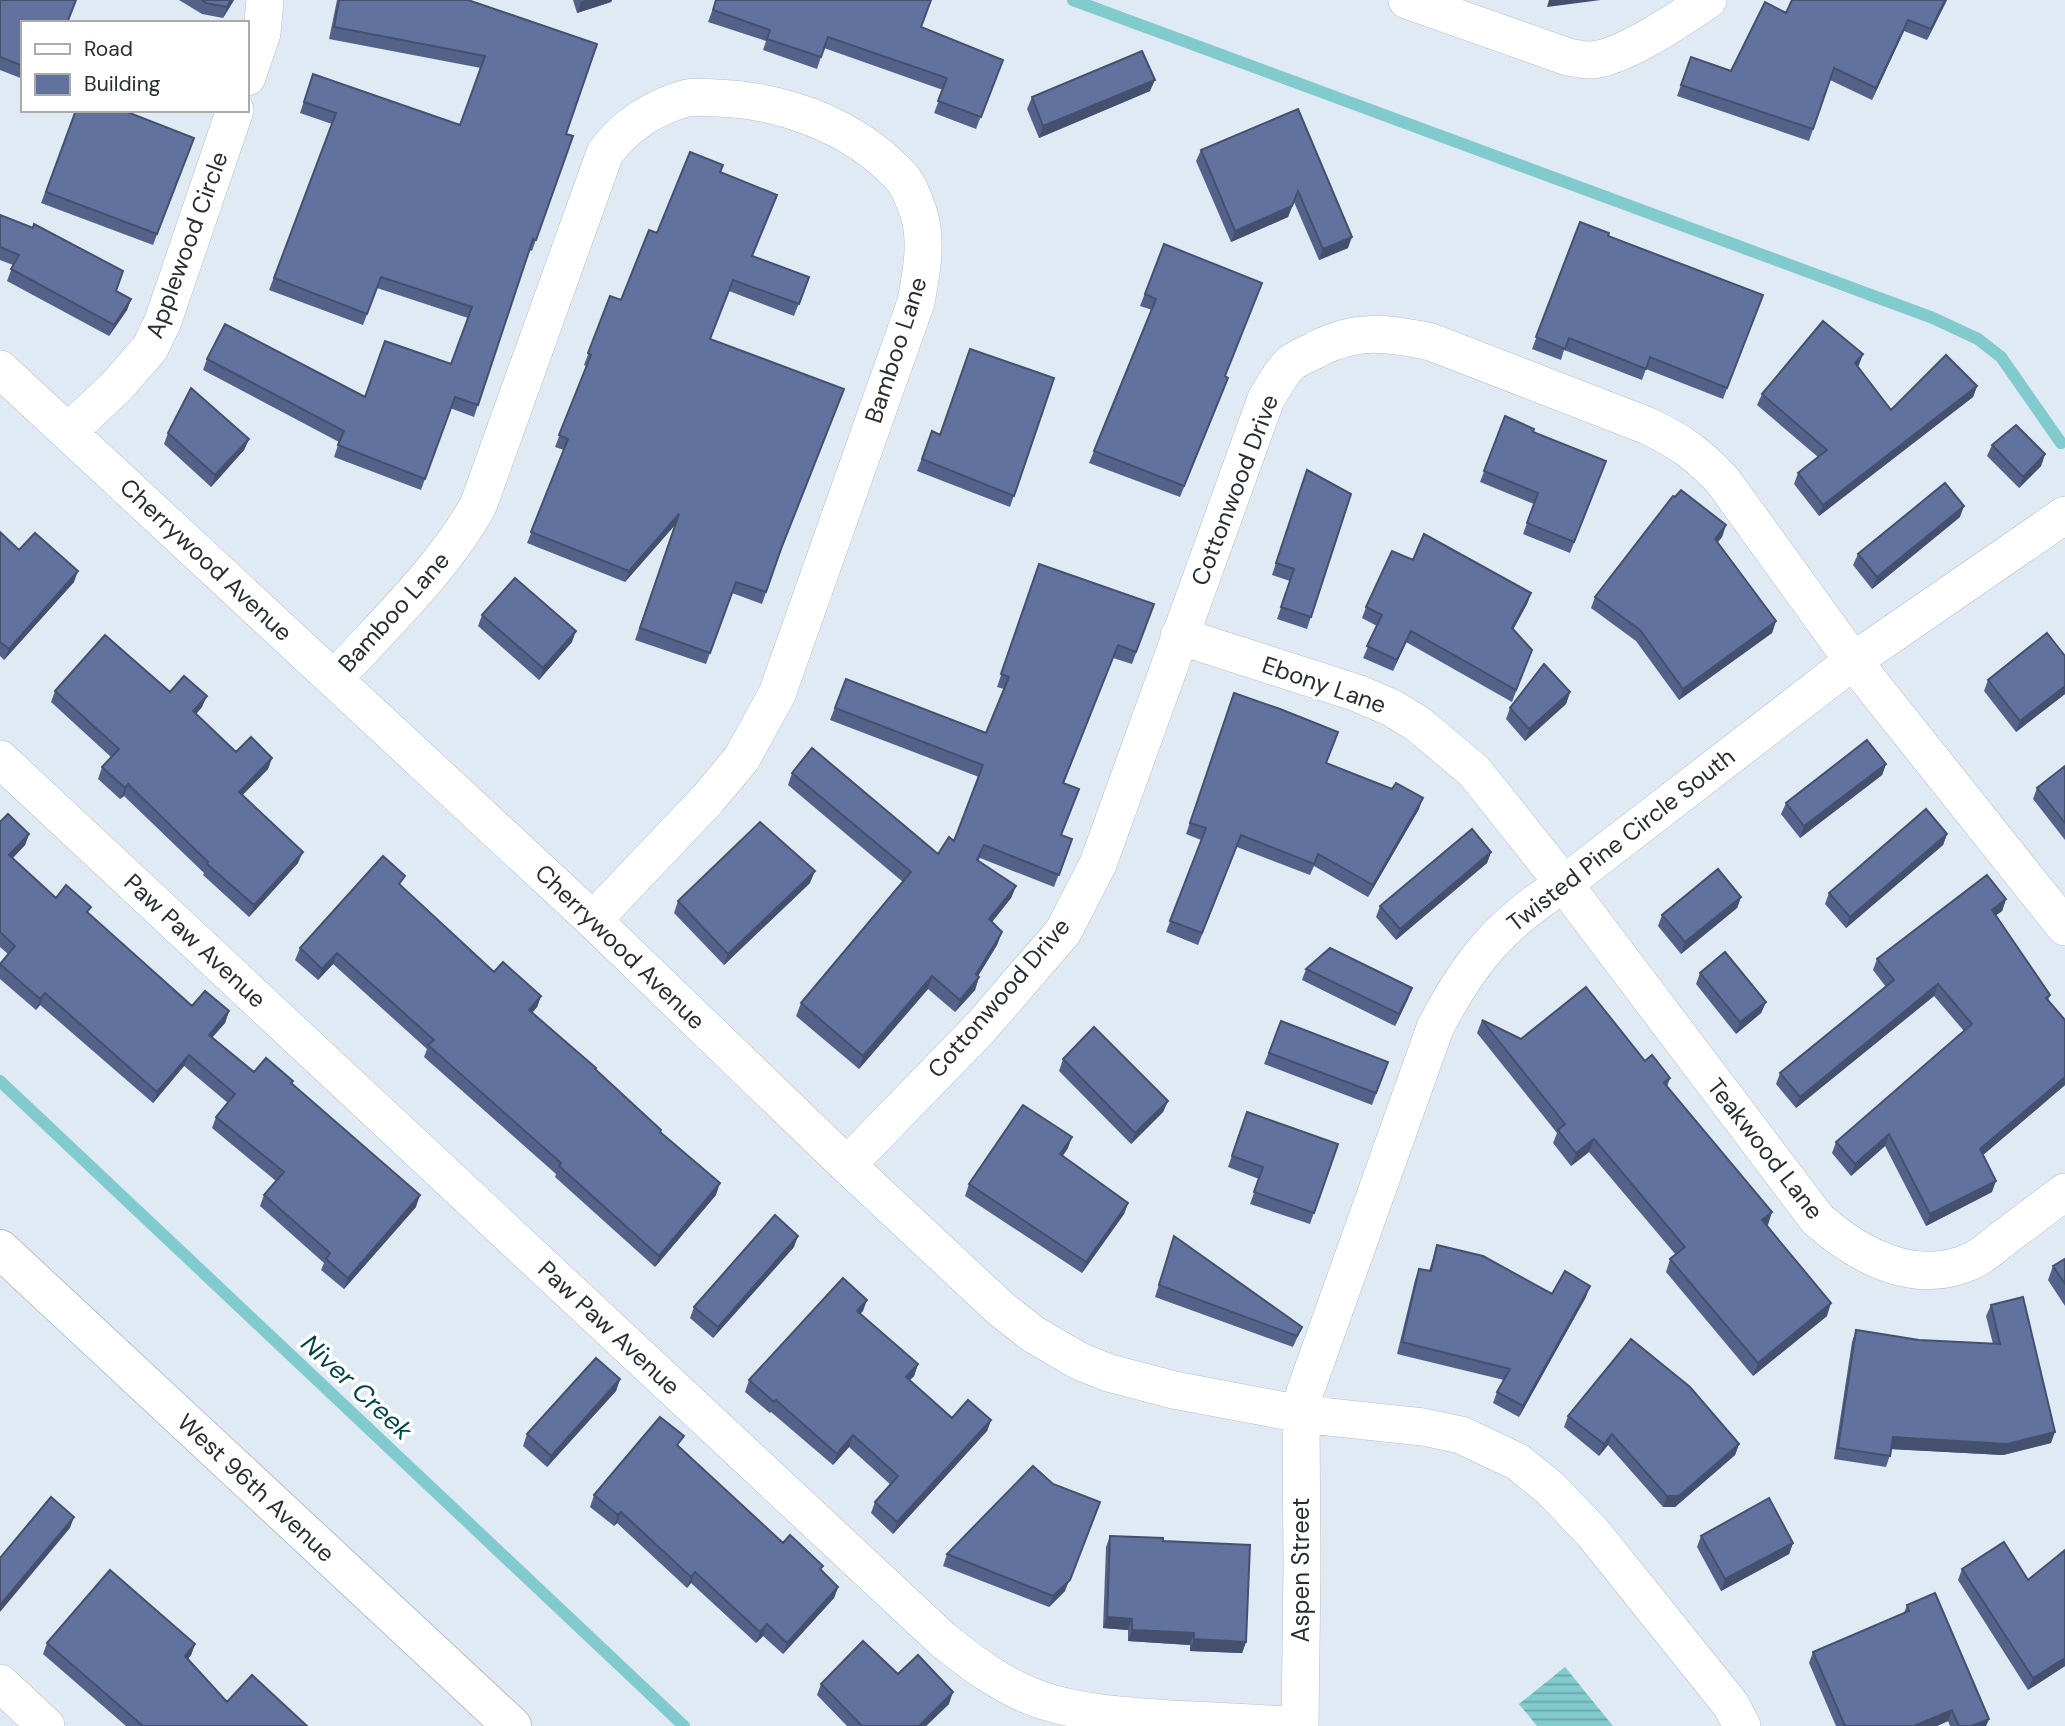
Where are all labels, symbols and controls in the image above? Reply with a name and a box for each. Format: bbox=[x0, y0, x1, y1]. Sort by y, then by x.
legend bbox=[21, 21, 248, 112]
text: Road bbox=[84, 35, 133, 63]
text: Building bbox=[84, 70, 161, 98]
street label: Applewood Circle bbox=[138, 147, 235, 342]
street label: Bamboo Lane bbox=[857, 273, 934, 427]
street label: Cottonwood Drive bbox=[1184, 390, 1285, 590]
street label: Cherrywood Avenue bbox=[113, 472, 299, 648]
street label: Bamboo Lane bbox=[331, 545, 456, 678]
street label: Ebony Lane bbox=[1258, 649, 1390, 720]
street label: Twisted Pine Circle South bbox=[1500, 741, 1741, 938]
street label: Cherrywood Avenue bbox=[529, 857, 712, 1036]
street label: Paw Paw Avenue bbox=[118, 867, 273, 1014]
street label: Cottonwood Drive bbox=[921, 911, 1077, 1084]
street label: Teakwood Lane bbox=[1701, 1072, 1830, 1226]
street label: Paw Paw Avenue bbox=[532, 1254, 687, 1401]
water label: Niver Creek bbox=[294, 1327, 421, 1448]
street label: West 96th Avenue bbox=[171, 1407, 342, 1569]
street label: Aspen Street bbox=[1285, 1498, 1316, 1642]

